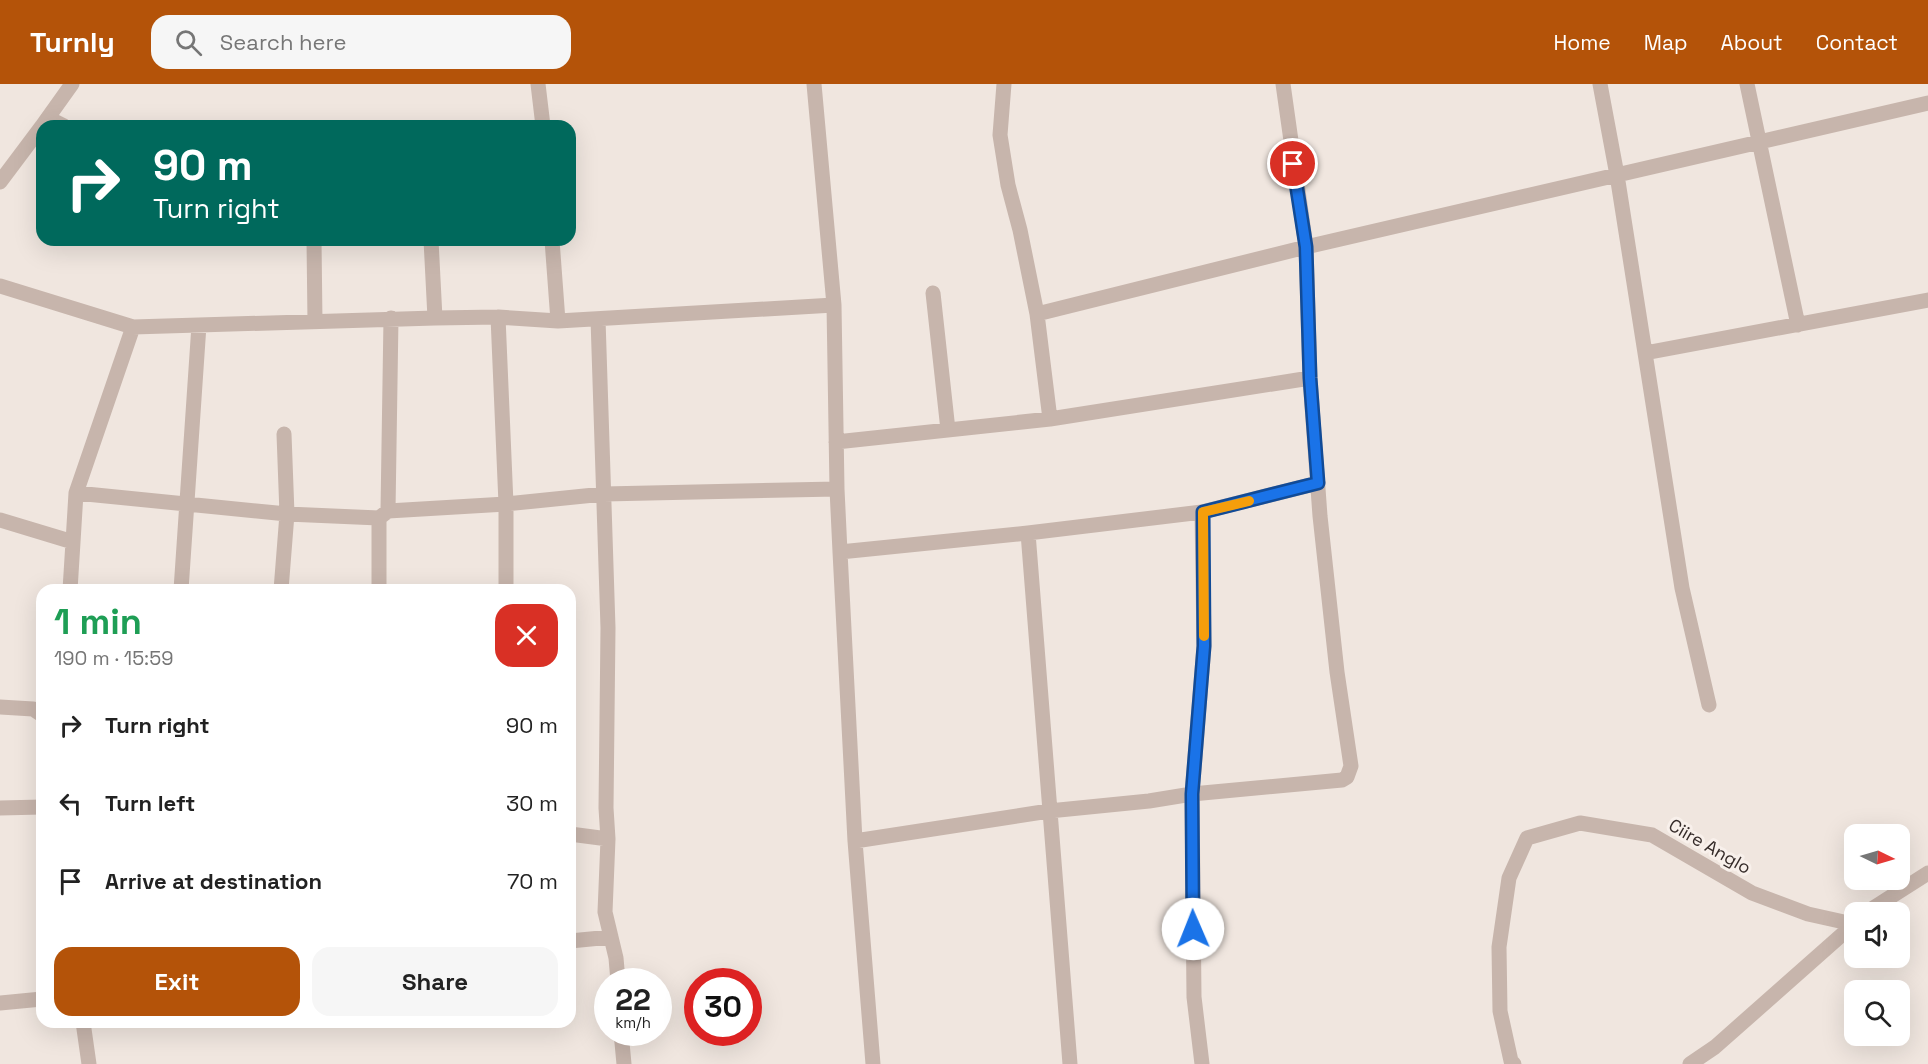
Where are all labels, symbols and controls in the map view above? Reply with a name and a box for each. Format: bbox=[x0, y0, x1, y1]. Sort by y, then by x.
search box bbox=[151, 15, 571, 69]
text: Turnly bbox=[30, 24, 115, 60]
icon: search bbox=[172, 26, 205, 59]
text: Search here bbox=[220, 28, 347, 56]
text: Home bbox=[1553, 29, 1611, 56]
text: Map bbox=[1644, 29, 1688, 56]
text: About bbox=[1721, 29, 1783, 56]
text: Contact bbox=[1816, 29, 1898, 56]
pin bbox=[1267, 138, 1318, 189]
text: 90 m bbox=[153, 139, 253, 192]
icon: right bbox=[54, 144, 132, 222]
icon: arrive bbox=[1276, 147, 1309, 180]
text: Turn right bbox=[153, 191, 280, 226]
text: 1 min bbox=[54, 599, 142, 645]
button: close bbox=[495, 604, 558, 667]
text: 190 m · 15:59 bbox=[54, 645, 173, 671]
icon: right bbox=[54, 709, 87, 742]
text: Turn right bbox=[105, 711, 210, 739]
text: 90 m bbox=[506, 711, 558, 739]
icon: left bbox=[54, 787, 87, 820]
text: Turn left bbox=[105, 789, 195, 817]
text: 30 m bbox=[506, 789, 558, 817]
street label: Ciire Anglo bbox=[1665, 813, 1755, 879]
north arrow bbox=[1844, 824, 1910, 890]
map controls bbox=[1844, 824, 1910, 1046]
icon: arrive bbox=[54, 865, 87, 898]
text: Arrive at destination bbox=[105, 867, 322, 895]
text: 70 m bbox=[507, 867, 558, 895]
position arrow bbox=[1161, 897, 1225, 961]
button: sound bbox=[1844, 902, 1910, 968]
button: Exit bbox=[54, 947, 300, 1016]
button: Share bbox=[312, 947, 558, 1016]
speed limit sign: 30 bbox=[684, 968, 762, 1046]
text: 22 bbox=[615, 980, 651, 1019]
button: search bbox=[1844, 980, 1910, 1046]
text: km/h bbox=[615, 1013, 651, 1032]

